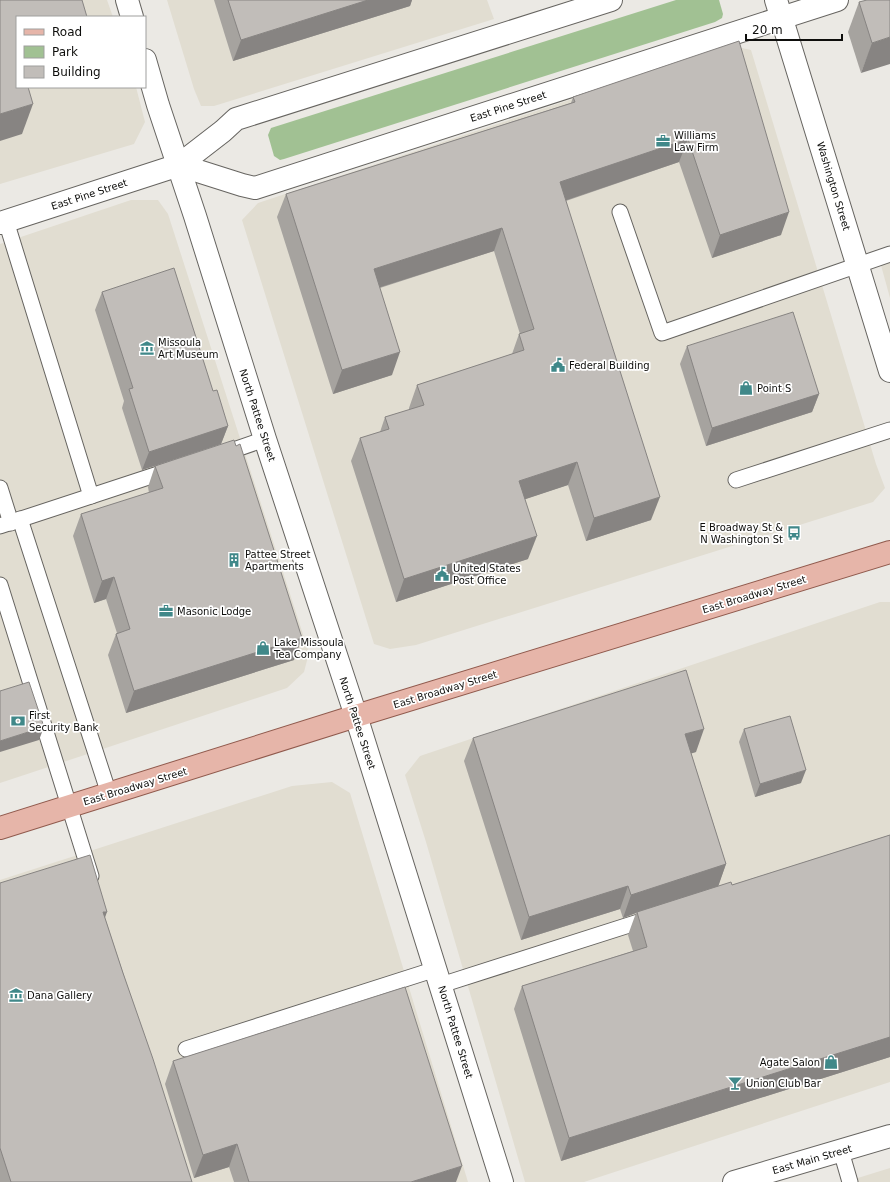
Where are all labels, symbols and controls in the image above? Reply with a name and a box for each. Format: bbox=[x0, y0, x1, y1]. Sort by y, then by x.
legend bbox=[16, 16, 146, 88]
scale bar bbox=[746, 16, 842, 42]
text: 20 m bbox=[752, 23, 783, 37]
text: Road bbox=[52, 25, 82, 39]
text: Park bbox=[52, 45, 78, 59]
text: Building bbox=[52, 65, 101, 79]
street label: East Pine Street bbox=[469, 89, 548, 124]
place label: Williams Law Firm bbox=[674, 130, 719, 153]
office icon: Williams Law Firm bbox=[655, 133, 671, 149]
street label: Washington Street bbox=[815, 140, 852, 232]
street label: East Pine Street bbox=[50, 177, 129, 212]
place label: Missoula Art Museum bbox=[158, 337, 218, 360]
museum icon: Missoula Art Museum bbox=[139, 340, 155, 356]
public building icon: Federal Building bbox=[550, 357, 566, 373]
place label: Federal Building bbox=[569, 360, 650, 371]
street label: North Pattee Street bbox=[237, 368, 278, 463]
shop icon: Point S bbox=[738, 380, 754, 396]
place label: Point S bbox=[757, 383, 791, 394]
place label: E Broadway St & N Washington St bbox=[700, 522, 783, 545]
bus stop icon: E Broadway St & N Washington St bbox=[786, 525, 802, 541]
place label: Pattee Street Apartments bbox=[245, 549, 310, 572]
building icon: Pattee Street Apartments bbox=[226, 552, 242, 568]
place label: United States Post Office bbox=[453, 563, 521, 586]
public building icon: United States Post Office bbox=[434, 566, 450, 582]
street label: East Broadway Street bbox=[701, 573, 807, 616]
office icon: Masonic Lodge bbox=[158, 603, 174, 619]
place label: Masonic Lodge bbox=[177, 606, 251, 617]
place label: Lake Missoula Tea Company bbox=[273, 637, 344, 660]
shop icon: Lake Missoula Tea Company bbox=[255, 640, 271, 656]
street label: East Broadway Street bbox=[392, 668, 498, 711]
street label: North Pattee Street bbox=[337, 676, 378, 771]
place label: First Security Bank bbox=[29, 710, 99, 733]
bank icon: First Security Bank bbox=[10, 713, 26, 729]
street label: East Broadway Street bbox=[82, 765, 188, 808]
street label: North Pattee Street bbox=[436, 984, 475, 1080]
museum icon: Dana Gallery bbox=[8, 987, 24, 1003]
place label: Dana Gallery bbox=[27, 990, 92, 1001]
shop icon: Agate Salon bbox=[823, 1054, 839, 1070]
place label: Agate Salon bbox=[760, 1057, 820, 1068]
bar icon: Union Club Bar bbox=[727, 1075, 743, 1091]
place label: Union Club Bar bbox=[746, 1078, 822, 1089]
street label: East Main Street bbox=[771, 1143, 853, 1176]

